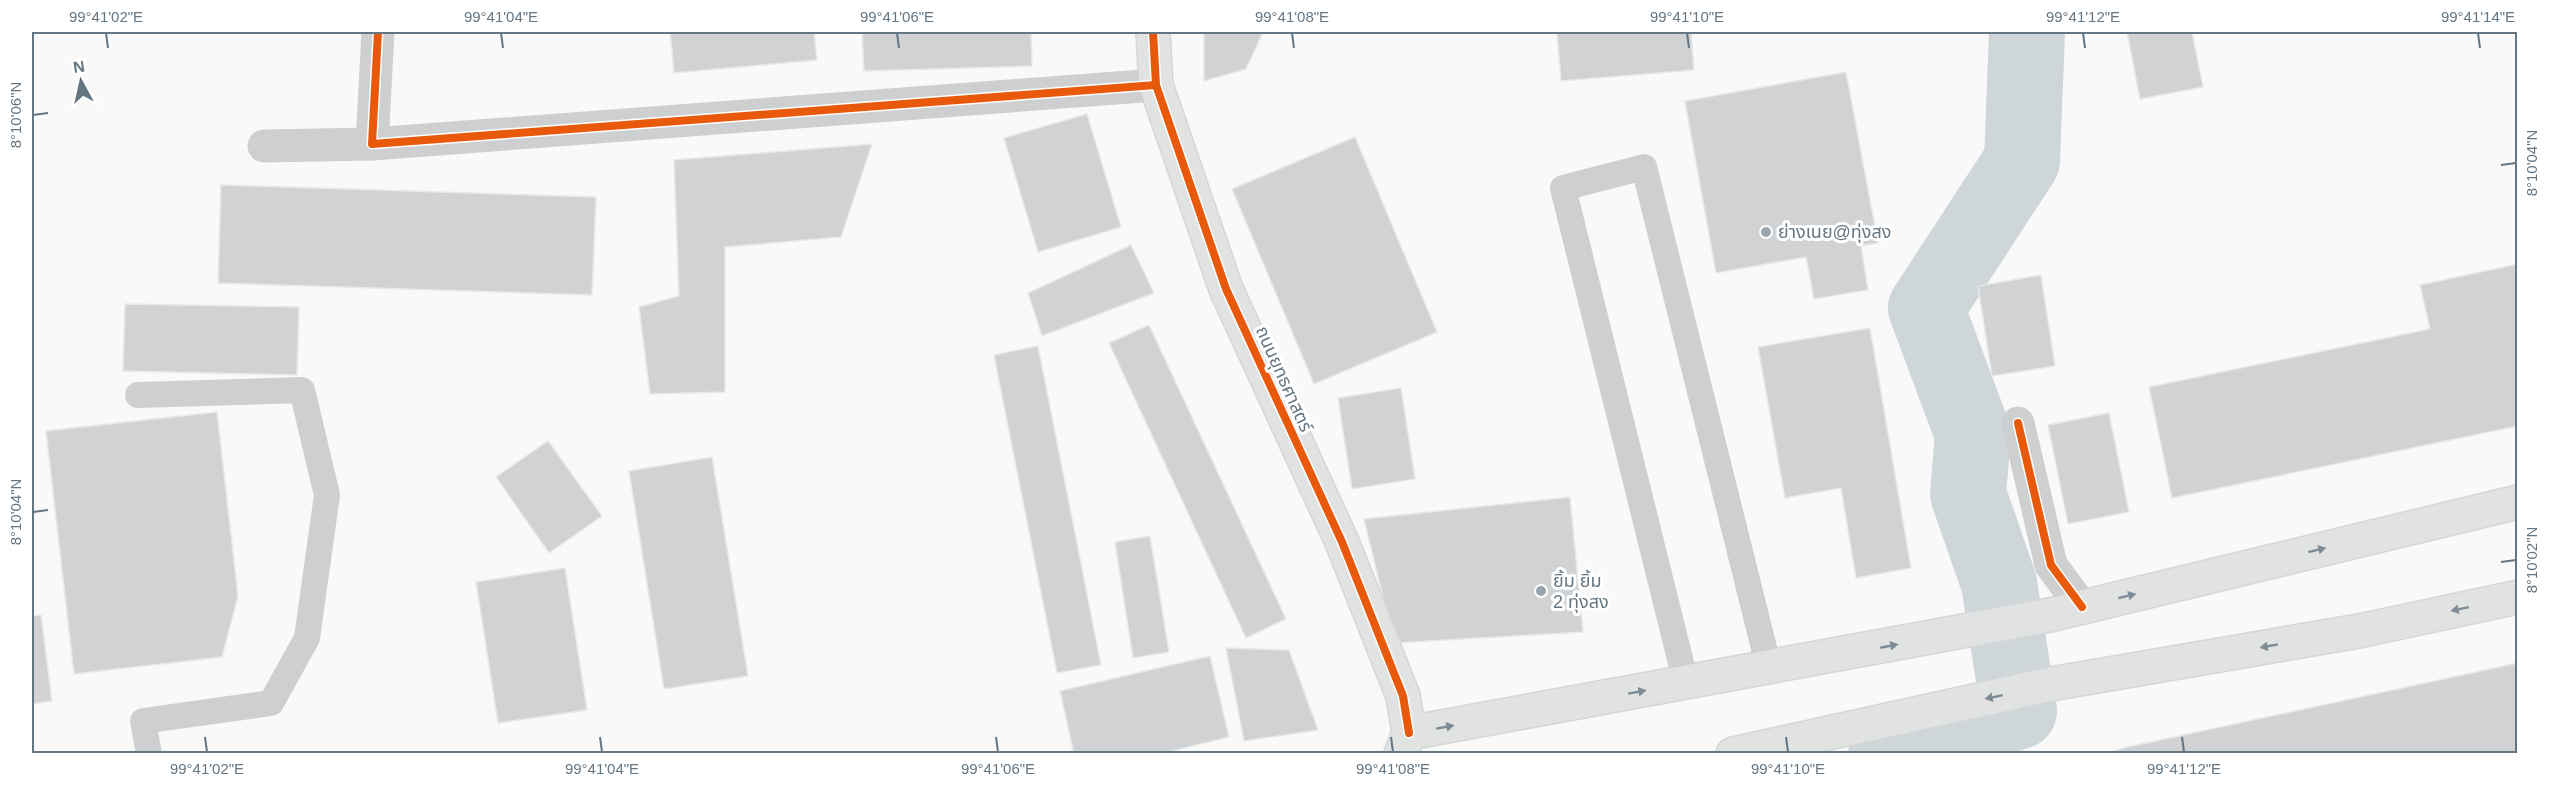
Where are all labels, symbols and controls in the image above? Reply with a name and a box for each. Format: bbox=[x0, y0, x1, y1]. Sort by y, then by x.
text: 99°41'02"E bbox=[69, 8, 143, 25]
text: 99°41'04"E bbox=[464, 8, 538, 25]
text: 99°41'06"E bbox=[860, 8, 934, 25]
text: 99°41'08"E bbox=[1255, 8, 1329, 25]
text: 99°41'10"E bbox=[1650, 8, 1724, 25]
text: 99°41'12"E bbox=[2046, 8, 2120, 25]
text: 99°41'14"E bbox=[2441, 8, 2515, 25]
north arrow bbox=[51, 51, 111, 111]
text: N bbox=[72, 57, 86, 76]
text: 8°10'06"N bbox=[7, 82, 24, 148]
text: 8°10'04"N bbox=[2523, 130, 2540, 196]
place label: ย่างเนย@ทุ่งสง bbox=[1778, 222, 1891, 243]
marker: ย่างเนย@ทุ่งสง bbox=[1759, 225, 1773, 239]
street label: ถนนยุทธศาสตร์ bbox=[1251, 323, 1317, 436]
text: 8°10'04"N bbox=[7, 479, 24, 545]
text: 8°10'02"N bbox=[2523, 527, 2540, 593]
one-way arrow bbox=[2308, 545, 2326, 555]
place label: ยิ้ม ยิ้ม 2 ทุ่งสง bbox=[1553, 569, 1609, 613]
marker: ยิ้ม ยิ้ม 2 ทุ่งสง bbox=[1534, 584, 1548, 598]
one-way arrow bbox=[2118, 590, 2136, 600]
one-way arrow bbox=[2451, 605, 2470, 614]
one-way arrow bbox=[1880, 641, 1899, 650]
one-way arrow bbox=[2259, 642, 2278, 651]
one-way arrow bbox=[1628, 687, 1647, 696]
one-way arrow bbox=[1984, 693, 2003, 702]
one-way arrow bbox=[1436, 722, 1455, 731]
text: 99°41'02"E bbox=[170, 760, 244, 777]
text: 99°41'04"E bbox=[565, 760, 639, 777]
text: 99°41'06"E bbox=[961, 760, 1035, 777]
text: 99°41'08"E bbox=[1356, 760, 1430, 777]
text: 99°41'10"E bbox=[1751, 760, 1825, 777]
text: 99°41'12"E bbox=[2147, 760, 2221, 777]

